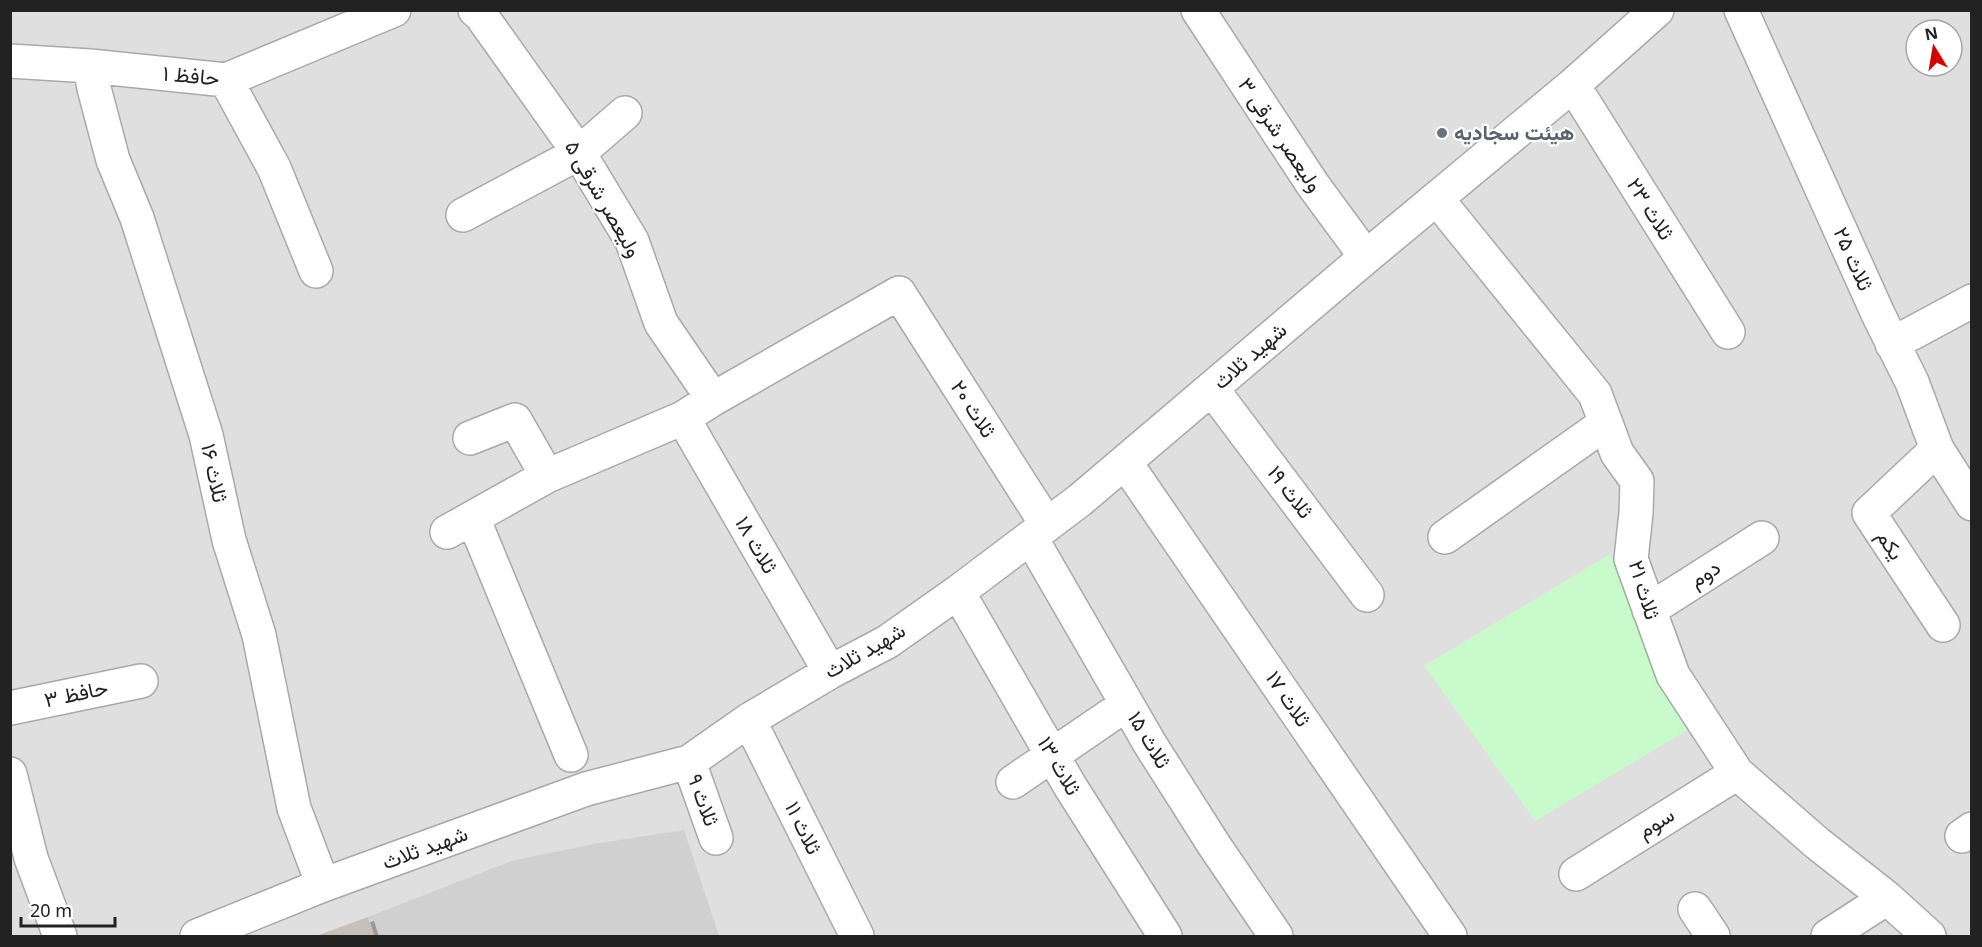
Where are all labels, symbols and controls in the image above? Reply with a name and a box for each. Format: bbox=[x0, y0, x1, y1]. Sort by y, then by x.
north arrow bbox=[1904, 18, 1964, 78]
text: N bbox=[1923, 21, 1940, 45]
street label: حافظ ۱ bbox=[162, 59, 221, 91]
street label: ولیعصر شرقی ۳ bbox=[1232, 72, 1329, 197]
place label: هیئت سجادیه bbox=[1454, 118, 1574, 146]
marker: هیئت سجادیه bbox=[1435, 126, 1449, 140]
street label: ولیعصر شرقی ۵ bbox=[559, 135, 649, 262]
street label: ثلاث ۲۳ bbox=[1621, 172, 1681, 245]
street label: ثلاث ۲۵ bbox=[1828, 222, 1880, 295]
street label: شهید ثلاث bbox=[1206, 315, 1292, 395]
street label: ثلاث ۲۰ bbox=[945, 374, 1003, 443]
street label: ثلاث ۱۶ bbox=[195, 441, 235, 505]
street label: ثلاث ۱۹ bbox=[1262, 459, 1320, 524]
street label: ثلاث ۱۸ bbox=[729, 511, 784, 578]
street label: یکم bbox=[1870, 524, 1911, 565]
street label: دوم bbox=[1683, 553, 1726, 594]
street label: ثلاث ۲۱ bbox=[1623, 557, 1667, 623]
street label: شهید ثلاث bbox=[819, 616, 910, 685]
street label: ثلاث ۱۷ bbox=[1260, 665, 1318, 732]
street label: حافظ ۳ bbox=[41, 673, 110, 713]
street label: ثلاث ۱۵ bbox=[1122, 706, 1178, 773]
street label: ثلاث ۱۳ bbox=[1032, 731, 1088, 800]
street label: ثلاث ۹ bbox=[682, 770, 726, 830]
street label: ثلاث ۱۱ bbox=[779, 796, 829, 859]
street label: سوم bbox=[1632, 800, 1680, 845]
street label: شهید ثلاث bbox=[378, 819, 471, 875]
scale bar bbox=[21, 890, 116, 928]
text: 20 m bbox=[30, 898, 72, 922]

